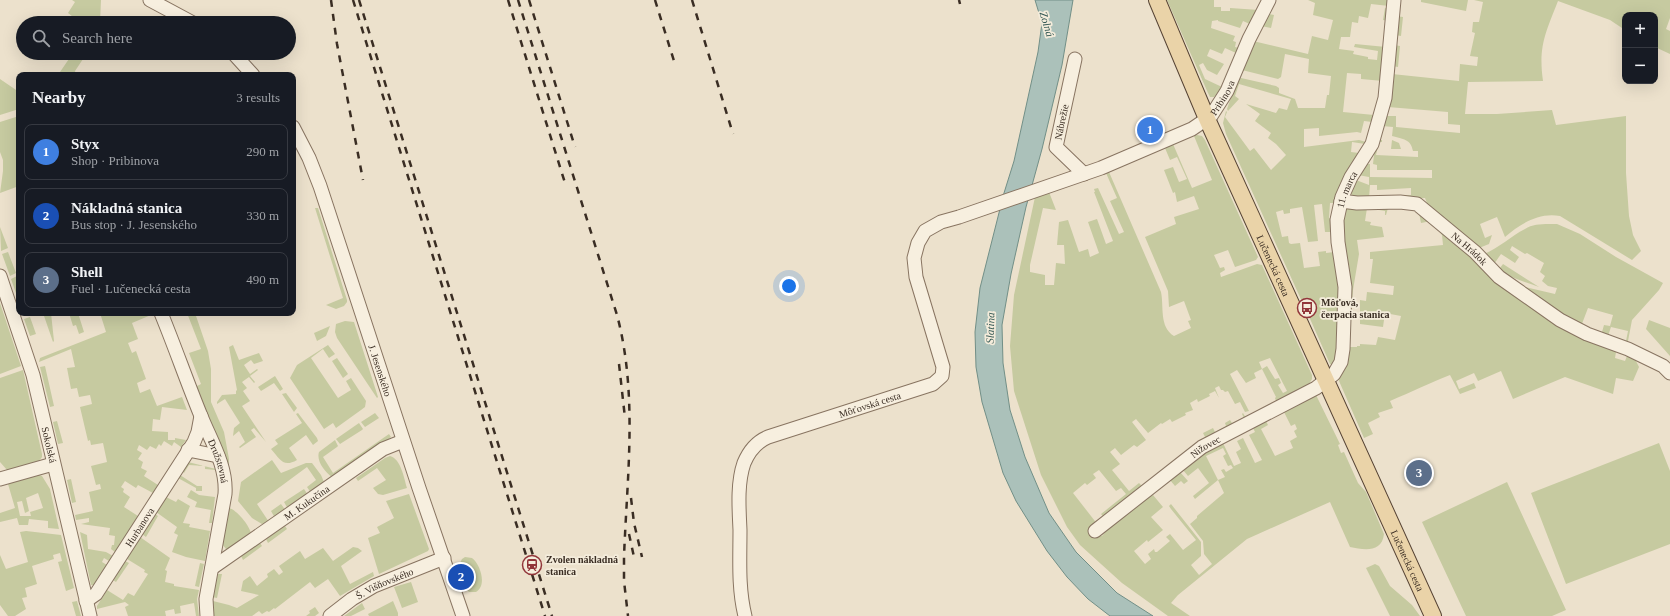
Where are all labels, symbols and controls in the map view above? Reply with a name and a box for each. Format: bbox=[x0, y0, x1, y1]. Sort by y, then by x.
water label: Zolná bbox=[1038, 10, 1056, 38]
map controls bbox=[1622, 12, 1658, 84]
button: + bbox=[1622, 12, 1658, 48]
search box bbox=[16, 16, 296, 60]
icon: search bbox=[30, 27, 52, 49]
text: Search here bbox=[62, 30, 132, 46]
button: − bbox=[1622, 48, 1658, 84]
street label: Pribinova bbox=[1208, 78, 1237, 117]
text: Nearby bbox=[32, 88, 86, 107]
text: 3 results bbox=[236, 90, 280, 105]
street label: Nábrežie bbox=[1052, 103, 1071, 141]
pin: 1 bbox=[1137, 115, 1163, 145]
text: Styx bbox=[71, 136, 99, 152]
text: 1 bbox=[43, 144, 49, 159]
text: 290 m bbox=[246, 144, 279, 159]
text: Shop · Pribinova bbox=[71, 153, 159, 168]
street label: 11. marca bbox=[1335, 169, 1360, 209]
text: Nákladná stanica bbox=[71, 200, 182, 216]
text: 2 bbox=[43, 208, 49, 223]
text: 330 m bbox=[246, 208, 279, 223]
text: Bus stop · J. Jesenského bbox=[71, 217, 197, 232]
street label: Na Hrádok bbox=[1449, 230, 1489, 267]
street label: Lučenecká cesta bbox=[1255, 233, 1292, 298]
text: Shell bbox=[71, 264, 103, 280]
text: 3 bbox=[43, 272, 49, 287]
text: 490 m bbox=[246, 272, 279, 287]
your location bbox=[779, 276, 799, 296]
text: Fuel · Lučenecká cesta bbox=[71, 281, 190, 296]
bus stop icon: Môťová, čerpacia stanica bbox=[1296, 297, 1318, 319]
place label: Môťová, čerpacia stanica bbox=[1321, 297, 1390, 320]
water label: Slatina bbox=[983, 312, 997, 344]
street label: J. Jesenského bbox=[366, 343, 394, 398]
street label: Môťovská cesta bbox=[838, 390, 903, 420]
street label: Sokolská bbox=[39, 426, 59, 464]
street label: Nižovec bbox=[1188, 433, 1223, 460]
street label: Družstevná bbox=[206, 437, 230, 484]
pin: 3 bbox=[1406, 458, 1432, 488]
street label: M. Kukučína bbox=[282, 483, 332, 522]
street label: Hurbanova bbox=[123, 505, 157, 549]
street label: Lučenecká cesta bbox=[1389, 528, 1426, 593]
station icon: Zvolen nákladná stanica bbox=[521, 554, 543, 576]
place label: Zvolen nákladná stanica bbox=[546, 554, 618, 577]
pin: 2 bbox=[448, 562, 474, 592]
street label: Š. Višňovského bbox=[354, 566, 415, 602]

